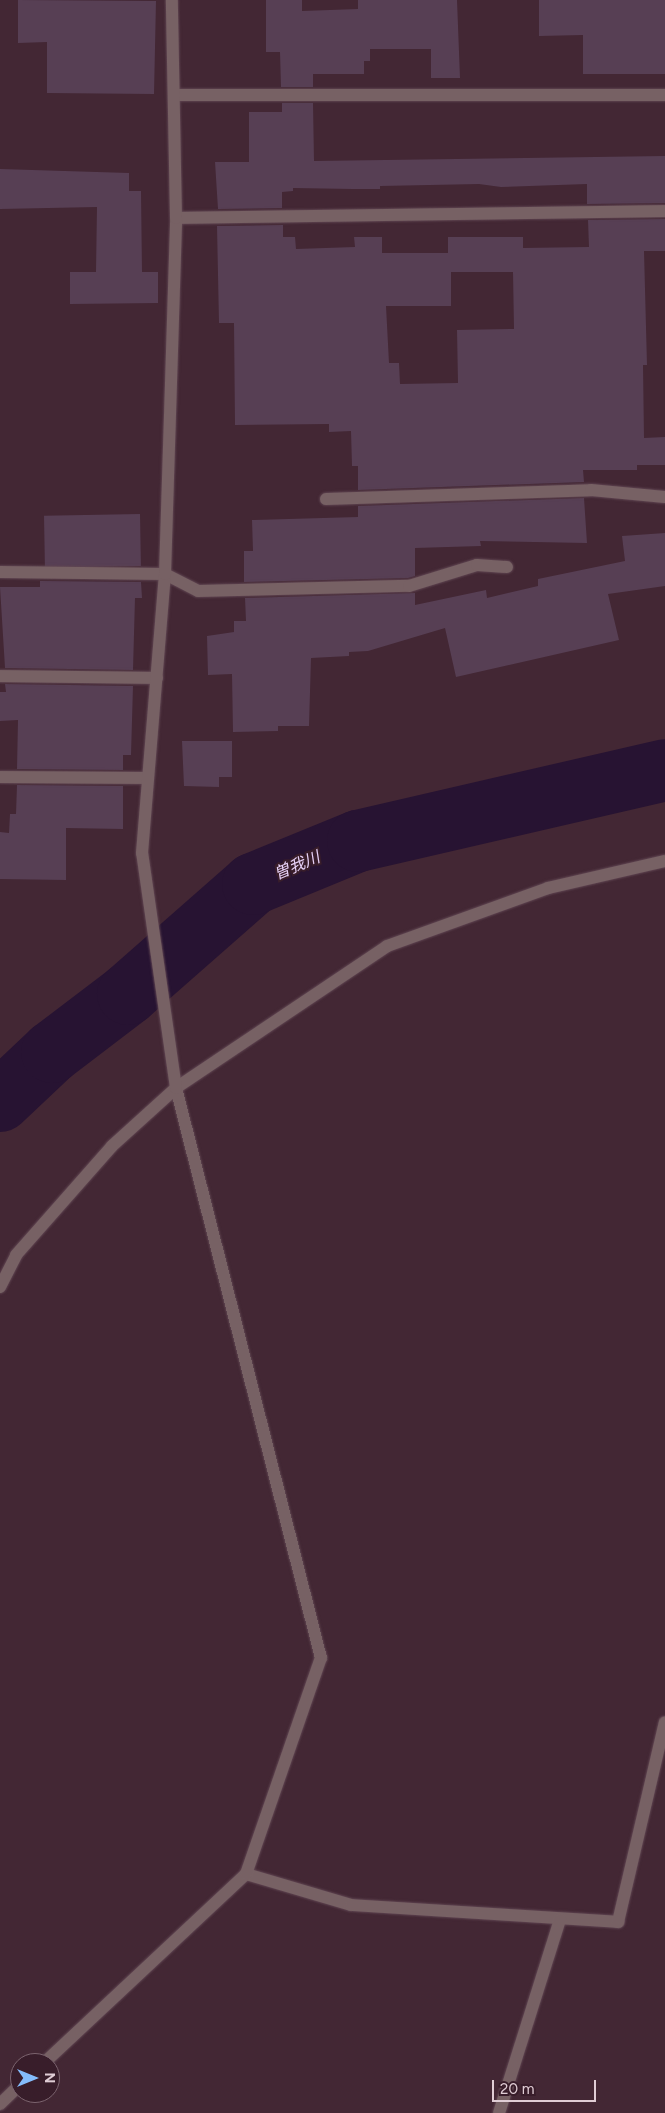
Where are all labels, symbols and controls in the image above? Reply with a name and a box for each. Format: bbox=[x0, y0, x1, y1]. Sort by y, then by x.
water label: 曽我川 bbox=[271, 848, 323, 884]
north arrow bbox=[10, 2053, 60, 2103]
scale bar bbox=[495, 2070, 599, 2102]
text: N bbox=[41, 2073, 58, 2083]
text: 20 m bbox=[500, 2080, 534, 2098]

